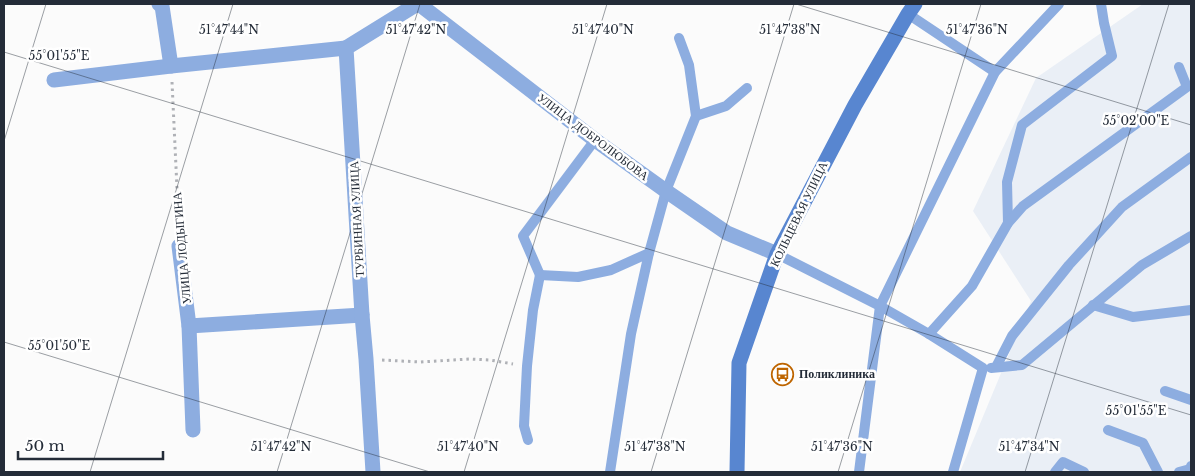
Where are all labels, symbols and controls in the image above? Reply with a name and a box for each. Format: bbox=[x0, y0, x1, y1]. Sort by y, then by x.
text: 51°47'44"N bbox=[199, 22, 259, 37]
text: 51°47'42"N bbox=[386, 22, 447, 37]
text: 51°47'40"N bbox=[572, 22, 634, 37]
text: 51°47'38"N bbox=[759, 22, 821, 37]
text: 51°47'36"N bbox=[946, 22, 1008, 37]
text: 55°01'55"E bbox=[29, 48, 90, 63]
street label: УЛИЦА ДОБРОЛЮБОВА bbox=[535, 90, 652, 183]
text: 55°02'00"E bbox=[1103, 113, 1170, 128]
street label: КОЛЬЦЕВАЯ УЛИЦА bbox=[767, 158, 831, 269]
street label: ТУРБИННАЯ УЛИЦА bbox=[346, 160, 367, 278]
street label: УЛИЦА ЛОДЫГИНА bbox=[169, 191, 194, 305]
text: 55°01'50"E bbox=[28, 338, 91, 353]
bus stop icon: Поликлиника bbox=[771, 362, 795, 386]
place label: Поликлиника bbox=[799, 366, 875, 381]
text: 55°01'55"E bbox=[1106, 403, 1167, 418]
scale bar bbox=[18, 428, 162, 460]
text: 50 m bbox=[25, 436, 65, 455]
text: 51°47'42"N bbox=[251, 439, 312, 454]
text: 51°47'40"N bbox=[437, 439, 499, 454]
text: 51°47'38"N bbox=[624, 439, 686, 454]
text: 51°47'36"N bbox=[811, 439, 873, 454]
text: 51°47'34"N bbox=[999, 439, 1060, 454]

